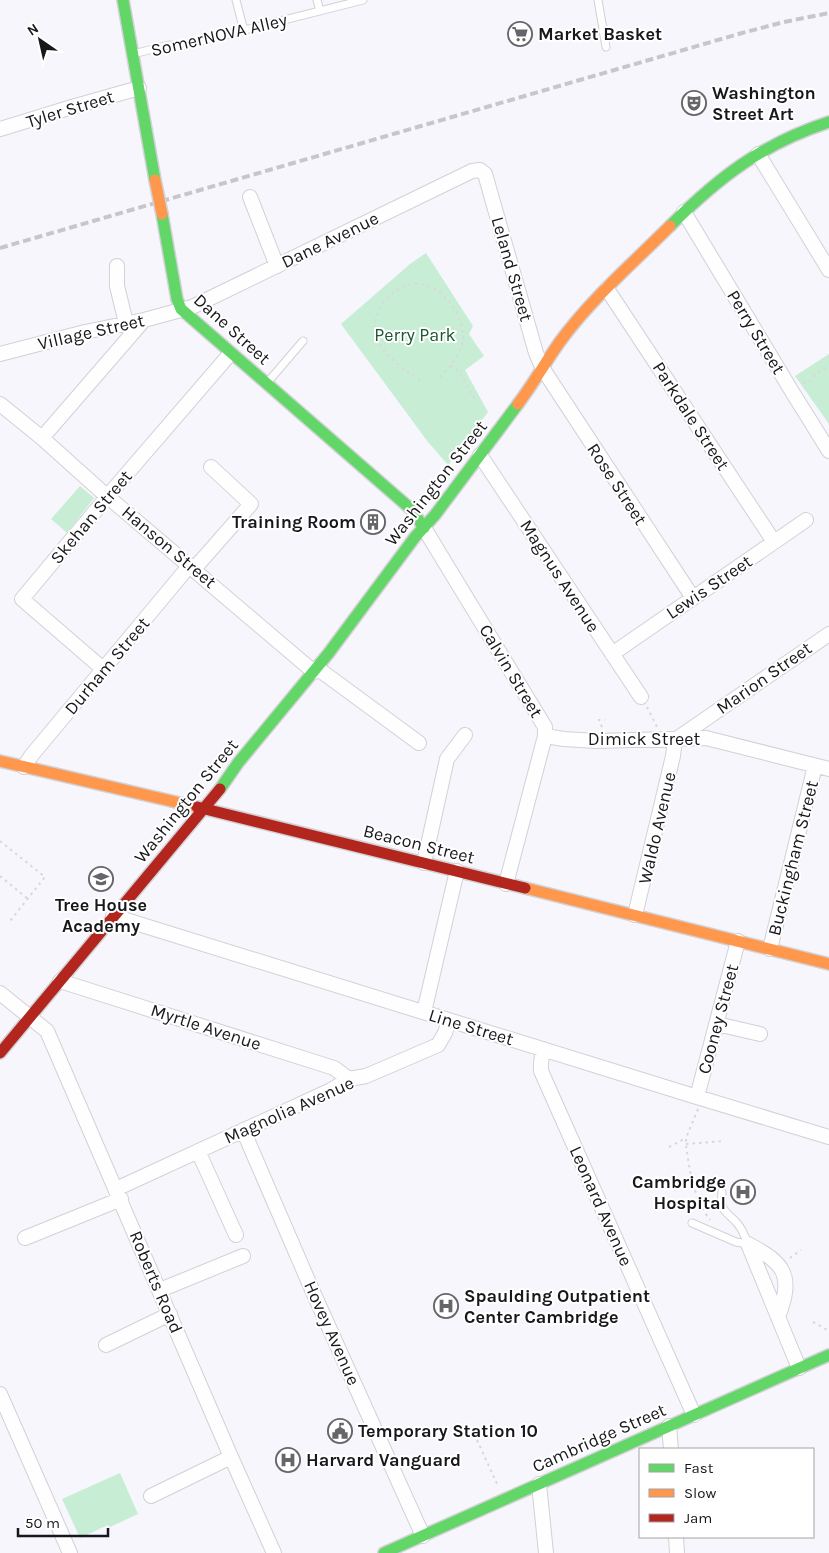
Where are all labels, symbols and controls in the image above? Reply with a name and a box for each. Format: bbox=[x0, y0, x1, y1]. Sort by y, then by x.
street label: SomerNOVA Alley bbox=[149, 8, 290, 61]
north arrow bbox=[15, 15, 65, 65]
text: N bbox=[24, 20, 42, 39]
supermarket icon: Market Basket bbox=[507, 21, 533, 47]
place label: Market Basket bbox=[538, 23, 662, 45]
place label: Washington Street Art bbox=[712, 82, 816, 125]
street label: Tyler Street bbox=[24, 85, 117, 133]
theatre icon: Washington Street Art bbox=[681, 90, 707, 116]
street label: Dane Avenue bbox=[278, 207, 382, 273]
street label: Leland Street bbox=[487, 214, 537, 324]
street label: Perry Street bbox=[722, 286, 790, 378]
street label: Dane Street bbox=[189, 289, 275, 369]
street label: Village Street bbox=[36, 309, 147, 355]
park label: Perry Park bbox=[374, 324, 456, 346]
street label: Parkdale Street bbox=[648, 358, 734, 475]
street label: Washington Street bbox=[380, 416, 492, 550]
street label: Rose Street bbox=[582, 439, 652, 529]
street label: Skehan Street bbox=[45, 465, 137, 568]
street label: Hanson Street bbox=[117, 501, 221, 593]
building icon: Training Room bbox=[360, 509, 386, 535]
place label: Training Room bbox=[232, 511, 356, 533]
street label: Magnus Avenue bbox=[515, 515, 605, 637]
street label: Lewis Street bbox=[662, 550, 756, 624]
street label: Durham Street bbox=[60, 613, 154, 719]
street label: Calvin Street bbox=[475, 620, 548, 722]
street label: Marion Street bbox=[712, 637, 816, 719]
street label: Dimick Street bbox=[588, 728, 701, 750]
street label: Washington Street bbox=[129, 734, 243, 867]
street label: Waldo Avenue bbox=[633, 770, 681, 886]
street label: Buckingham Street bbox=[763, 778, 823, 938]
street label: Beacon Street bbox=[361, 820, 477, 869]
school or university icon: Tree House Academy bbox=[88, 866, 114, 892]
place label: Tree House Academy bbox=[55, 894, 147, 937]
street label: Cooney Street bbox=[693, 961, 743, 1076]
street label: Myrtle Avenue bbox=[148, 999, 264, 1055]
street label: Line Street bbox=[426, 1004, 516, 1050]
street label: Magnolia Avenue bbox=[221, 1072, 357, 1148]
street label: Leonard Avenue bbox=[565, 1143, 637, 1269]
place label: Cambridge Hospital bbox=[632, 1171, 726, 1214]
hospital icon: Cambridge Hospital bbox=[730, 1179, 756, 1205]
street label: Roberts Road bbox=[125, 1227, 187, 1337]
street label: Hovey Avenue bbox=[299, 1277, 365, 1389]
place label: Spaulding Outpatient Center Cambridge bbox=[464, 1285, 650, 1328]
hospital icon: Spaulding Outpatient Center Cambridge bbox=[433, 1293, 459, 1319]
street label: Cambridge Street bbox=[529, 1399, 669, 1477]
public building icon: Temporary Station 10 bbox=[327, 1418, 353, 1444]
place label: Temporary Station 10 bbox=[358, 1420, 538, 1442]
hospital icon: Harvard Vanguard bbox=[275, 1447, 301, 1473]
legend bbox=[639, 1448, 814, 1538]
place label: Harvard Vanguard bbox=[306, 1449, 461, 1471]
text: Fast bbox=[684, 1459, 714, 1477]
text: Slow bbox=[684, 1484, 716, 1502]
scale bar bbox=[18, 1506, 108, 1538]
text: Jam bbox=[684, 1509, 712, 1527]
text: 50 m bbox=[25, 1514, 60, 1532]

